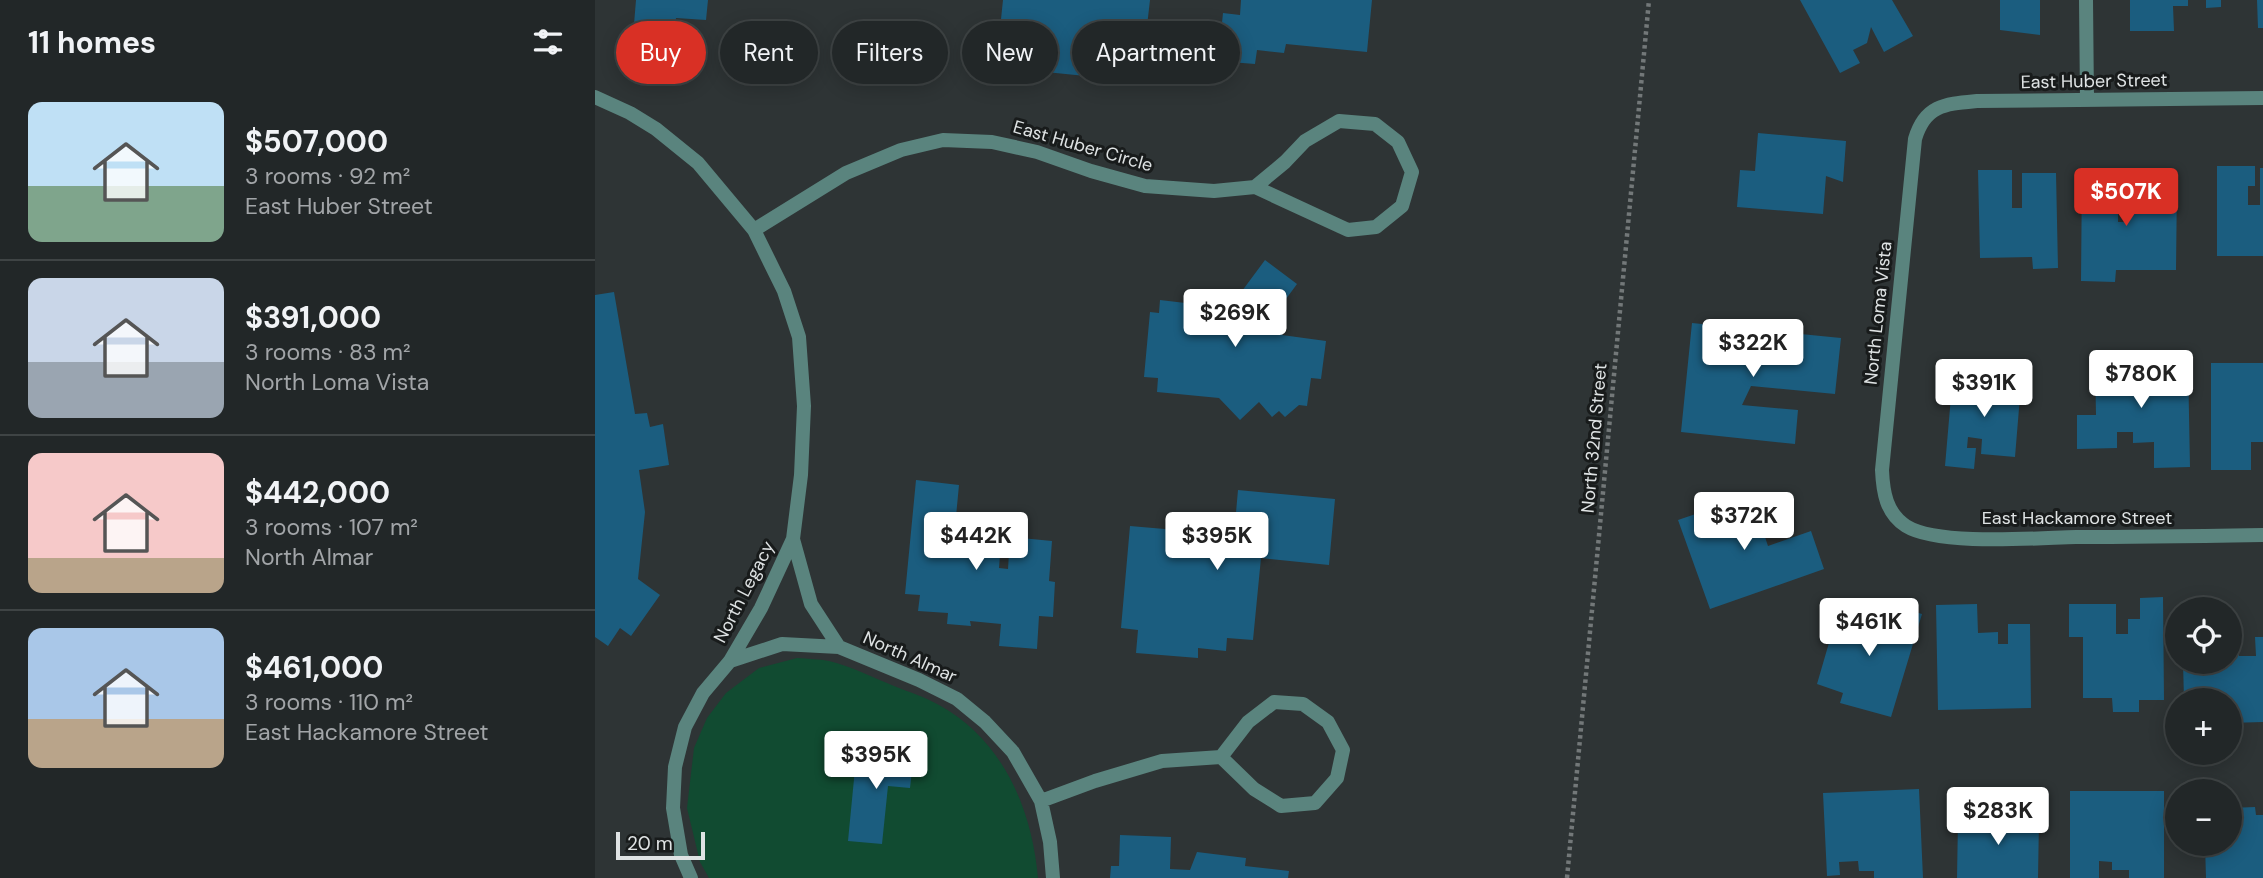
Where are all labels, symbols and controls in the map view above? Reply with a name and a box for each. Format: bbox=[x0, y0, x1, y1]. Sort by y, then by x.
chip: Buy bbox=[616, 21, 706, 84]
chip: Rent bbox=[720, 21, 818, 84]
chip: Filters bbox=[832, 21, 948, 84]
chip: New bbox=[962, 21, 1058, 84]
chip: Apartment bbox=[1072, 21, 1240, 84]
text: 11 homes bbox=[28, 23, 156, 62]
icon: filters bbox=[529, 23, 567, 61]
street label: East Huber Street bbox=[2020, 68, 2168, 94]
street label: East Huber Circle bbox=[1010, 115, 1156, 177]
text: $507,000 bbox=[245, 122, 388, 161]
icon: home bbox=[84, 130, 168, 214]
text: 3 rooms · 92 m² bbox=[245, 161, 410, 191]
pin: $507K bbox=[2077, 168, 2175, 228]
text: $507K bbox=[2090, 176, 2162, 206]
text: East Huber Street bbox=[245, 191, 433, 221]
street label: North Loma Vista bbox=[1859, 240, 1897, 386]
pin: $269K bbox=[1186, 290, 1284, 349]
text: $269K bbox=[1200, 297, 1270, 327]
text: $391,000 bbox=[245, 298, 381, 337]
icon: home bbox=[84, 306, 168, 390]
pin: $322K bbox=[1704, 320, 1802, 379]
text: $322K bbox=[1718, 327, 1788, 357]
text: 3 rooms · 83 m² bbox=[245, 337, 411, 367]
pin: $780K bbox=[2092, 350, 2190, 410]
text: $780K bbox=[2105, 358, 2177, 388]
pin: $391K bbox=[1935, 360, 2033, 419]
street label: North 32nd Street bbox=[1575, 362, 1613, 514]
text: North Loma Vista bbox=[245, 367, 429, 397]
text: $391K bbox=[1951, 367, 2017, 397]
text: $442,000 bbox=[245, 473, 390, 512]
icon: home bbox=[84, 481, 168, 565]
pin: $372K bbox=[1695, 492, 1793, 552]
text: $372K bbox=[1710, 500, 1778, 530]
street label: East Hackamore Street bbox=[1982, 506, 2172, 530]
text: 3 rooms · 107 m² bbox=[245, 512, 418, 542]
pin: $442K bbox=[927, 512, 1025, 572]
pin: $395K bbox=[1168, 512, 1266, 572]
text: $442K bbox=[940, 520, 1012, 550]
text: $395K bbox=[1181, 520, 1253, 550]
street label: North Legacy bbox=[708, 537, 780, 647]
text: North Almar bbox=[245, 542, 373, 572]
map controls bbox=[2165, 597, 2242, 856]
button: locate bbox=[2165, 597, 2242, 674]
pin: $461K bbox=[1820, 598, 1918, 658]
text: $461K bbox=[1836, 606, 1902, 636]
street label: North Almar bbox=[859, 626, 961, 689]
text: $461,000 bbox=[245, 648, 383, 687]
icon: home bbox=[84, 656, 168, 740]
text: 3 rooms · 110 m² bbox=[245, 687, 413, 717]
button: + bbox=[2165, 688, 2242, 765]
text: East Hackamore Street bbox=[245, 717, 489, 747]
pin: $395K bbox=[827, 732, 925, 791]
text: $395K bbox=[840, 739, 912, 769]
button: − bbox=[2165, 779, 2242, 856]
pin: $283K bbox=[1949, 788, 2047, 847]
text: $283K bbox=[1963, 795, 2033, 825]
scale bar bbox=[616, 829, 705, 861]
text: 20 m bbox=[627, 831, 673, 856]

